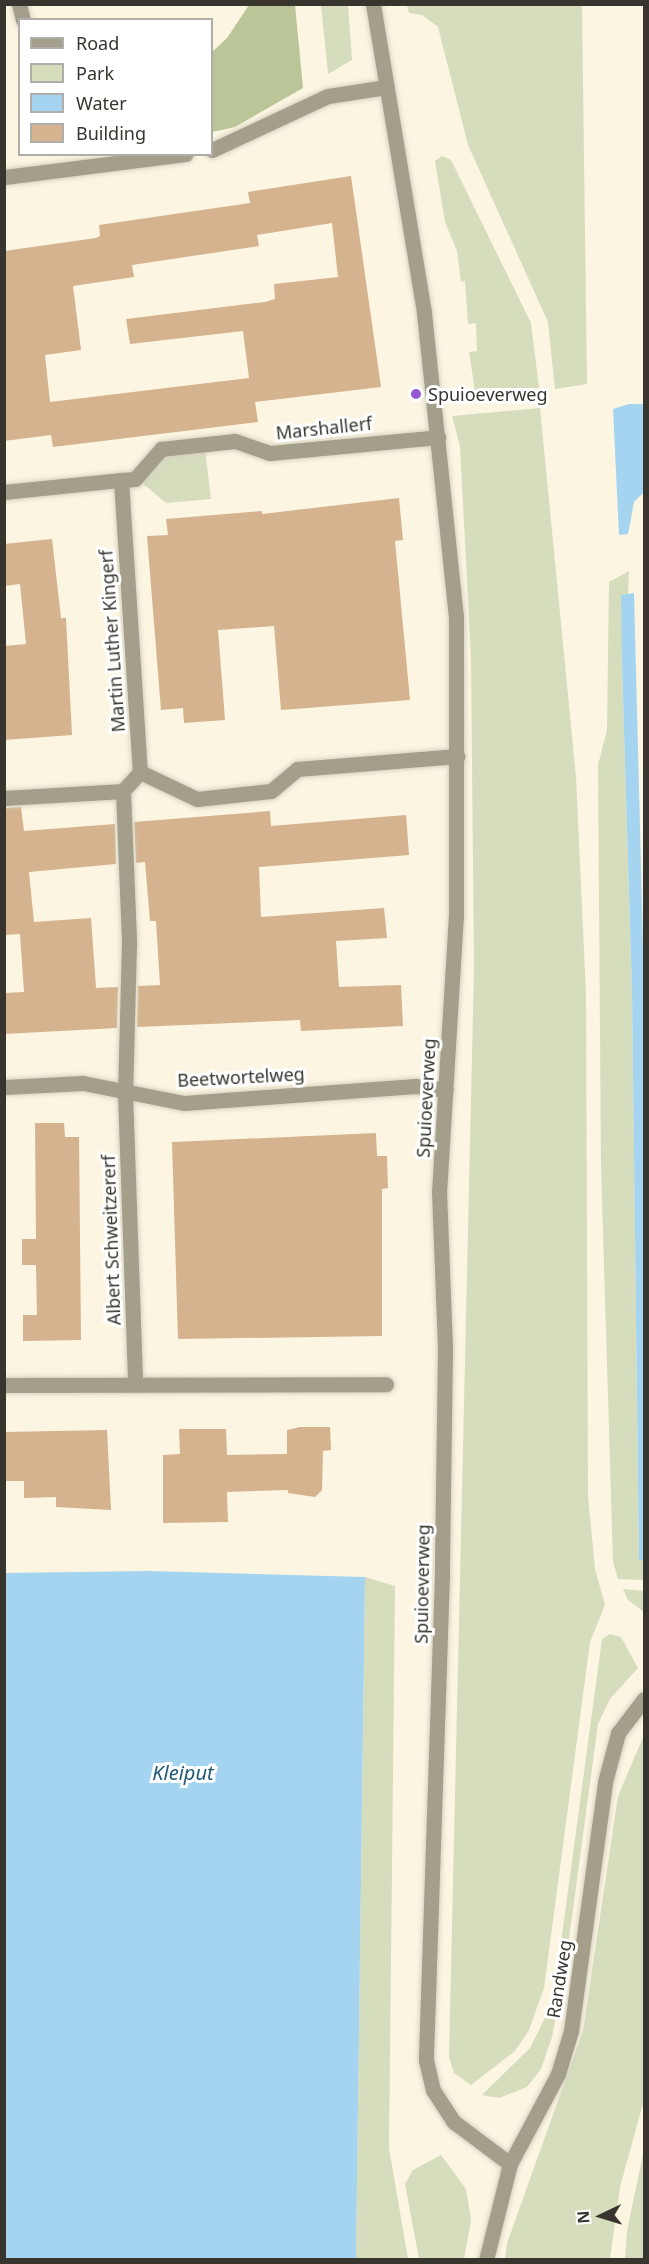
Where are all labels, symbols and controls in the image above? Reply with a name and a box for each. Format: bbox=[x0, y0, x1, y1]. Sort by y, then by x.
legend bbox=[18, 18, 213, 156]
text: Road bbox=[76, 31, 119, 55]
text: Park bbox=[76, 61, 114, 85]
text: Water bbox=[76, 91, 127, 115]
text: Building bbox=[76, 121, 146, 145]
place label: Spuioeverweg bbox=[428, 383, 548, 405]
marker: Spuioeverweg bbox=[409, 387, 423, 401]
street label: Marshallerf bbox=[275, 412, 373, 444]
street label: Martin Luther Kingerf bbox=[95, 549, 129, 733]
street label: Spuioeverweg bbox=[412, 1038, 440, 1158]
street label: Beetwortelweg bbox=[177, 1063, 305, 1091]
street label: Albert Schweitzererf bbox=[97, 1154, 125, 1326]
street label: Spuioeverweg bbox=[410, 1524, 434, 1644]
water label: Kleiput bbox=[152, 1760, 214, 1784]
street label: Randweg bbox=[542, 1938, 576, 2020]
north arrow bbox=[571, 2186, 631, 2246]
text: N bbox=[572, 2210, 594, 2225]

